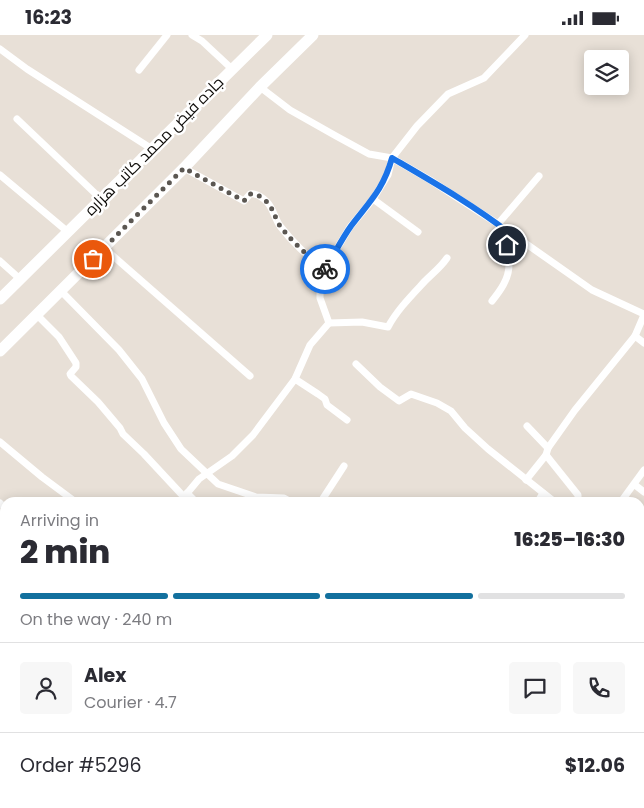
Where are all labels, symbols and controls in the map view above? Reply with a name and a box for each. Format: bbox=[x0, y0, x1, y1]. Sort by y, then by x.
text: 16:23 bbox=[25, 4, 72, 31]
map controls bbox=[584, 50, 629, 95]
button: layers bbox=[584, 50, 629, 95]
street label: جاده فیض محمد کاتب هزاره bbox=[79, 71, 229, 221]
pin bbox=[486, 224, 528, 266]
icon: home bbox=[493, 231, 521, 259]
pin bbox=[72, 238, 114, 280]
courier bbox=[300, 244, 350, 294]
icon: bag bbox=[79, 245, 107, 273]
icon: bike bbox=[311, 255, 339, 283]
text: Arriving in bbox=[20, 509, 99, 532]
text: 16:25–16:30 bbox=[514, 526, 625, 553]
text: 2 min bbox=[20, 529, 110, 574]
text: On the way · 240 m bbox=[20, 608, 172, 631]
button: person bbox=[20, 662, 72, 714]
text: Alex bbox=[84, 662, 126, 689]
button: chat bbox=[509, 662, 561, 714]
button: phone bbox=[573, 662, 625, 714]
text: Courier · 4.7 bbox=[84, 691, 177, 714]
text: Order #5296 bbox=[20, 752, 142, 779]
text: $12.06 bbox=[565, 752, 625, 779]

